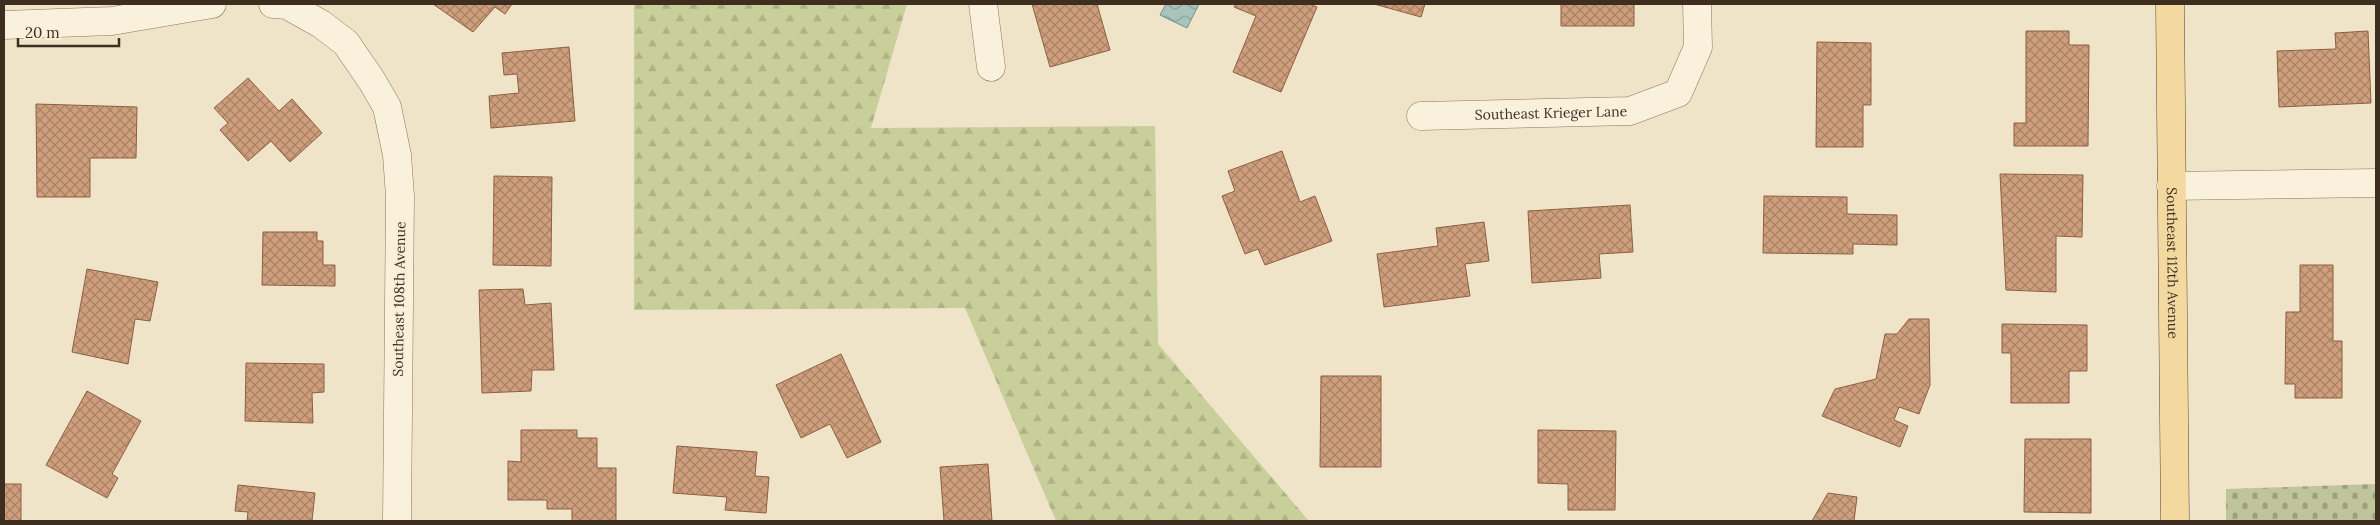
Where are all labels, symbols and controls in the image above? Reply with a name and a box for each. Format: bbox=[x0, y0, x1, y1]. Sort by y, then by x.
scale bar bbox=[18, 15, 119, 47]
text: 20 m bbox=[25, 23, 60, 42]
street label: Southeast Krieger Lane bbox=[1474, 102, 1628, 124]
street label: Southeast 112th Avenue bbox=[2163, 187, 2182, 339]
street label: Southeast 108th Avenue bbox=[389, 221, 409, 377]

